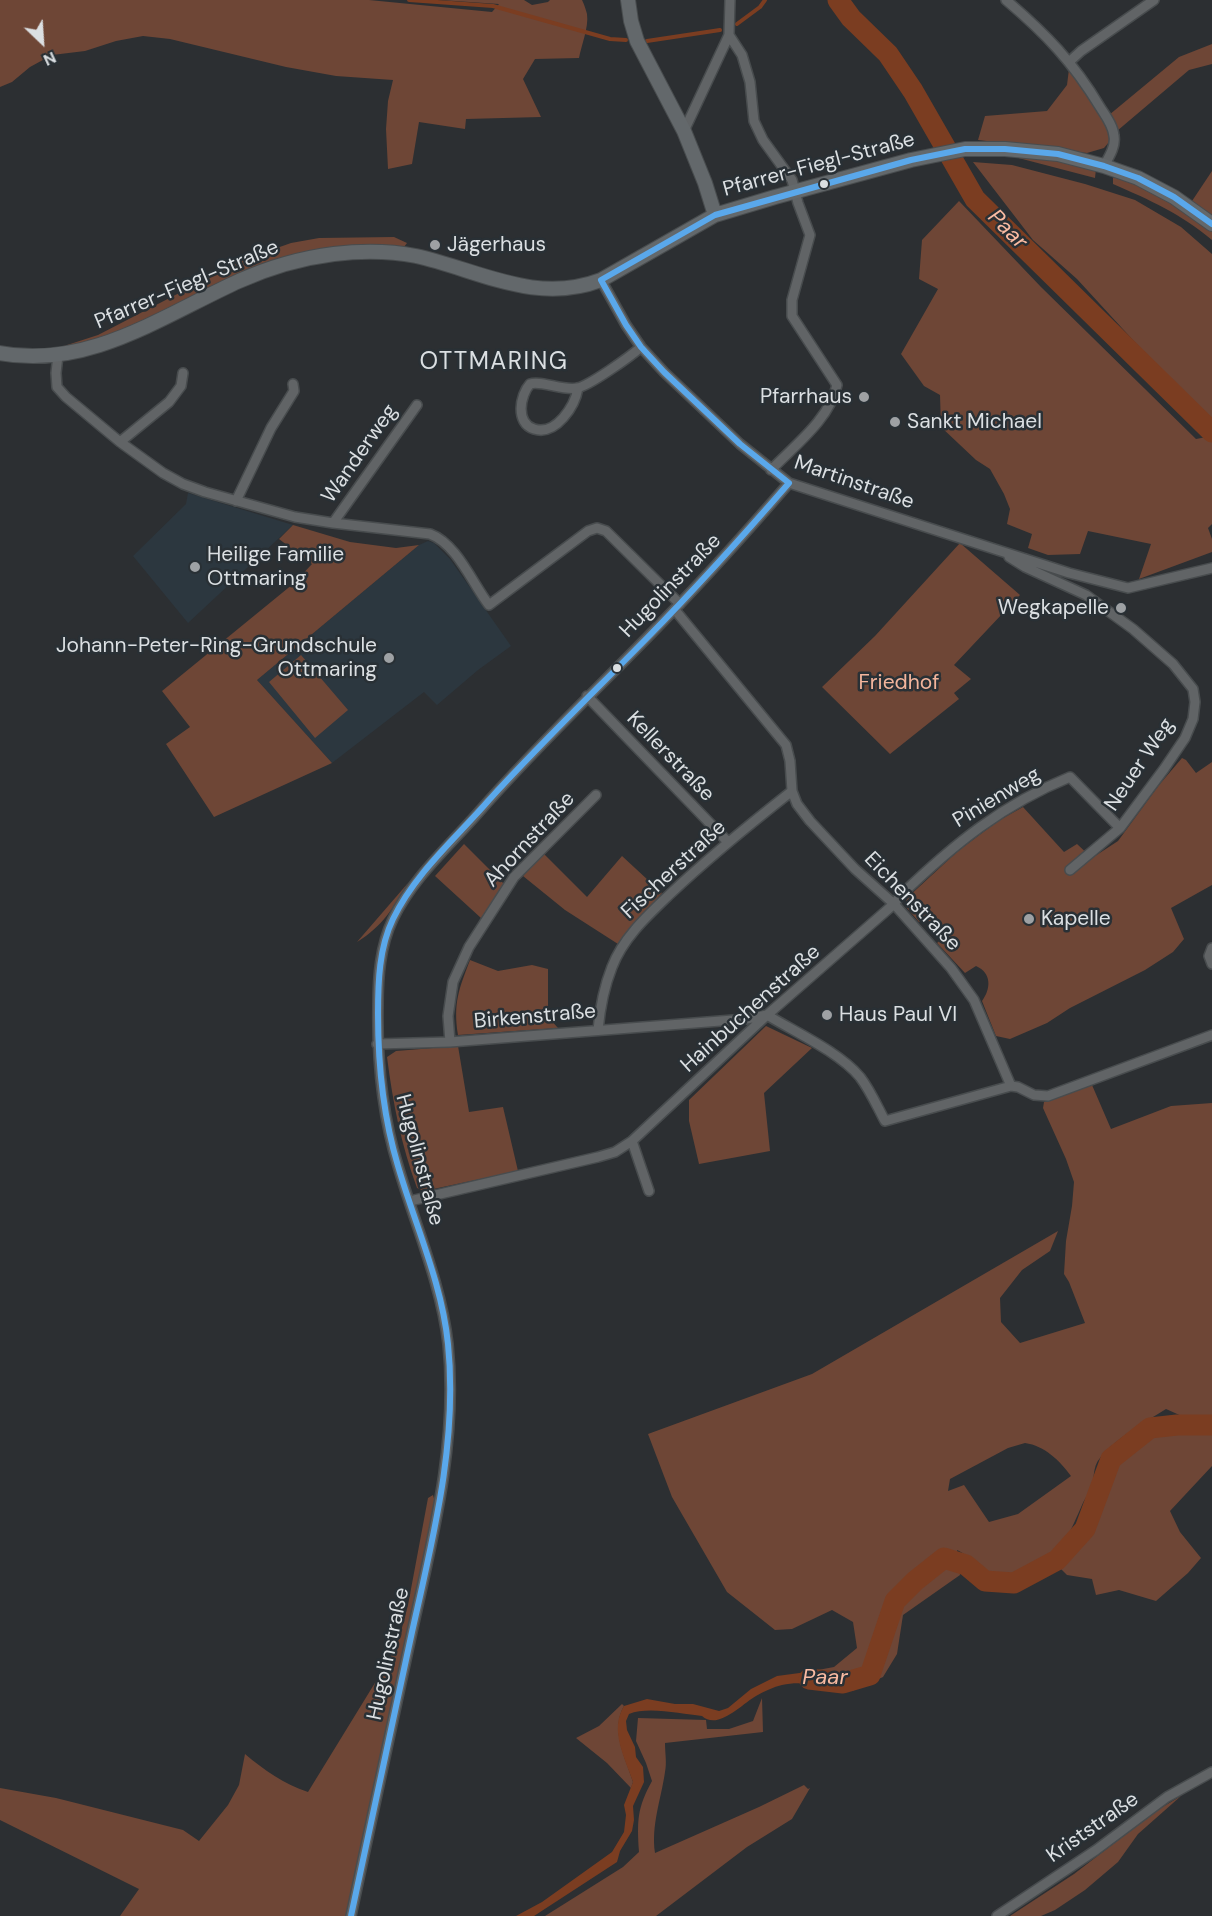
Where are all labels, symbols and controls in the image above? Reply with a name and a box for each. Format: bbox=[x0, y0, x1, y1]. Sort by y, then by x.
north arrow bbox=[12, 12, 72, 72]
text: N bbox=[40, 47, 60, 71]
street label: Pfarrer-Fiegl-Straße bbox=[720, 127, 918, 203]
unlabelled marker bbox=[818, 178, 830, 190]
water label: Paar bbox=[982, 205, 1032, 255]
place label: Jägerhaus bbox=[447, 232, 546, 258]
street label: Pfarrer-Fiegl-Straße bbox=[91, 235, 283, 335]
marker: Jägerhaus bbox=[428, 238, 442, 252]
district label: OTTMARING bbox=[420, 349, 568, 377]
place label: Pfarrhaus bbox=[760, 384, 852, 410]
marker: Pfarrhaus bbox=[857, 390, 871, 404]
street label: Wanderweg bbox=[317, 400, 403, 508]
place label: Sankt Michael bbox=[907, 409, 1042, 435]
marker: Sankt Michael bbox=[888, 415, 902, 429]
street label: Martinstraße bbox=[791, 451, 917, 515]
street label: Hugolinstraße bbox=[615, 529, 727, 643]
place label: Heilige Familie Ottmaring bbox=[207, 542, 344, 592]
marker: Heilige Familie Ottmaring bbox=[188, 560, 202, 574]
place label: Wegkapelle bbox=[998, 595, 1109, 621]
marker: Wegkapelle bbox=[1114, 601, 1128, 615]
place label: Johann-Peter-Ring-Grundschule Ottmaring bbox=[56, 633, 377, 683]
marker: Johann-Peter-Ring-Grundschule Ottmaring bbox=[382, 651, 396, 665]
unlabelled marker bbox=[611, 662, 623, 674]
park label: Friedhof bbox=[859, 670, 939, 696]
street label: Kellerstraße bbox=[621, 707, 719, 807]
street label: Neuer Weg bbox=[1100, 714, 1180, 816]
street label: Pinienweg bbox=[949, 762, 1045, 834]
street label: Ahornstraße bbox=[479, 787, 581, 893]
street label: Fischerstraße bbox=[617, 815, 731, 925]
street label: Eichenstraße bbox=[858, 847, 966, 957]
place label: Kapelle bbox=[1041, 906, 1111, 932]
marker: Kapelle bbox=[1022, 912, 1036, 926]
street label: Hainbuchenstraße bbox=[676, 940, 826, 1078]
street label: Birkenstraße bbox=[473, 999, 597, 1035]
place label: Haus Paul VI bbox=[839, 1002, 957, 1028]
marker: Haus Paul VI bbox=[820, 1008, 834, 1022]
street label: Hugolinstraße bbox=[389, 1092, 449, 1228]
street label: Hugolinstraße bbox=[363, 1585, 415, 1723]
water label: Paar bbox=[802, 1665, 848, 1691]
street label: Kriststraße bbox=[1042, 1787, 1144, 1869]

